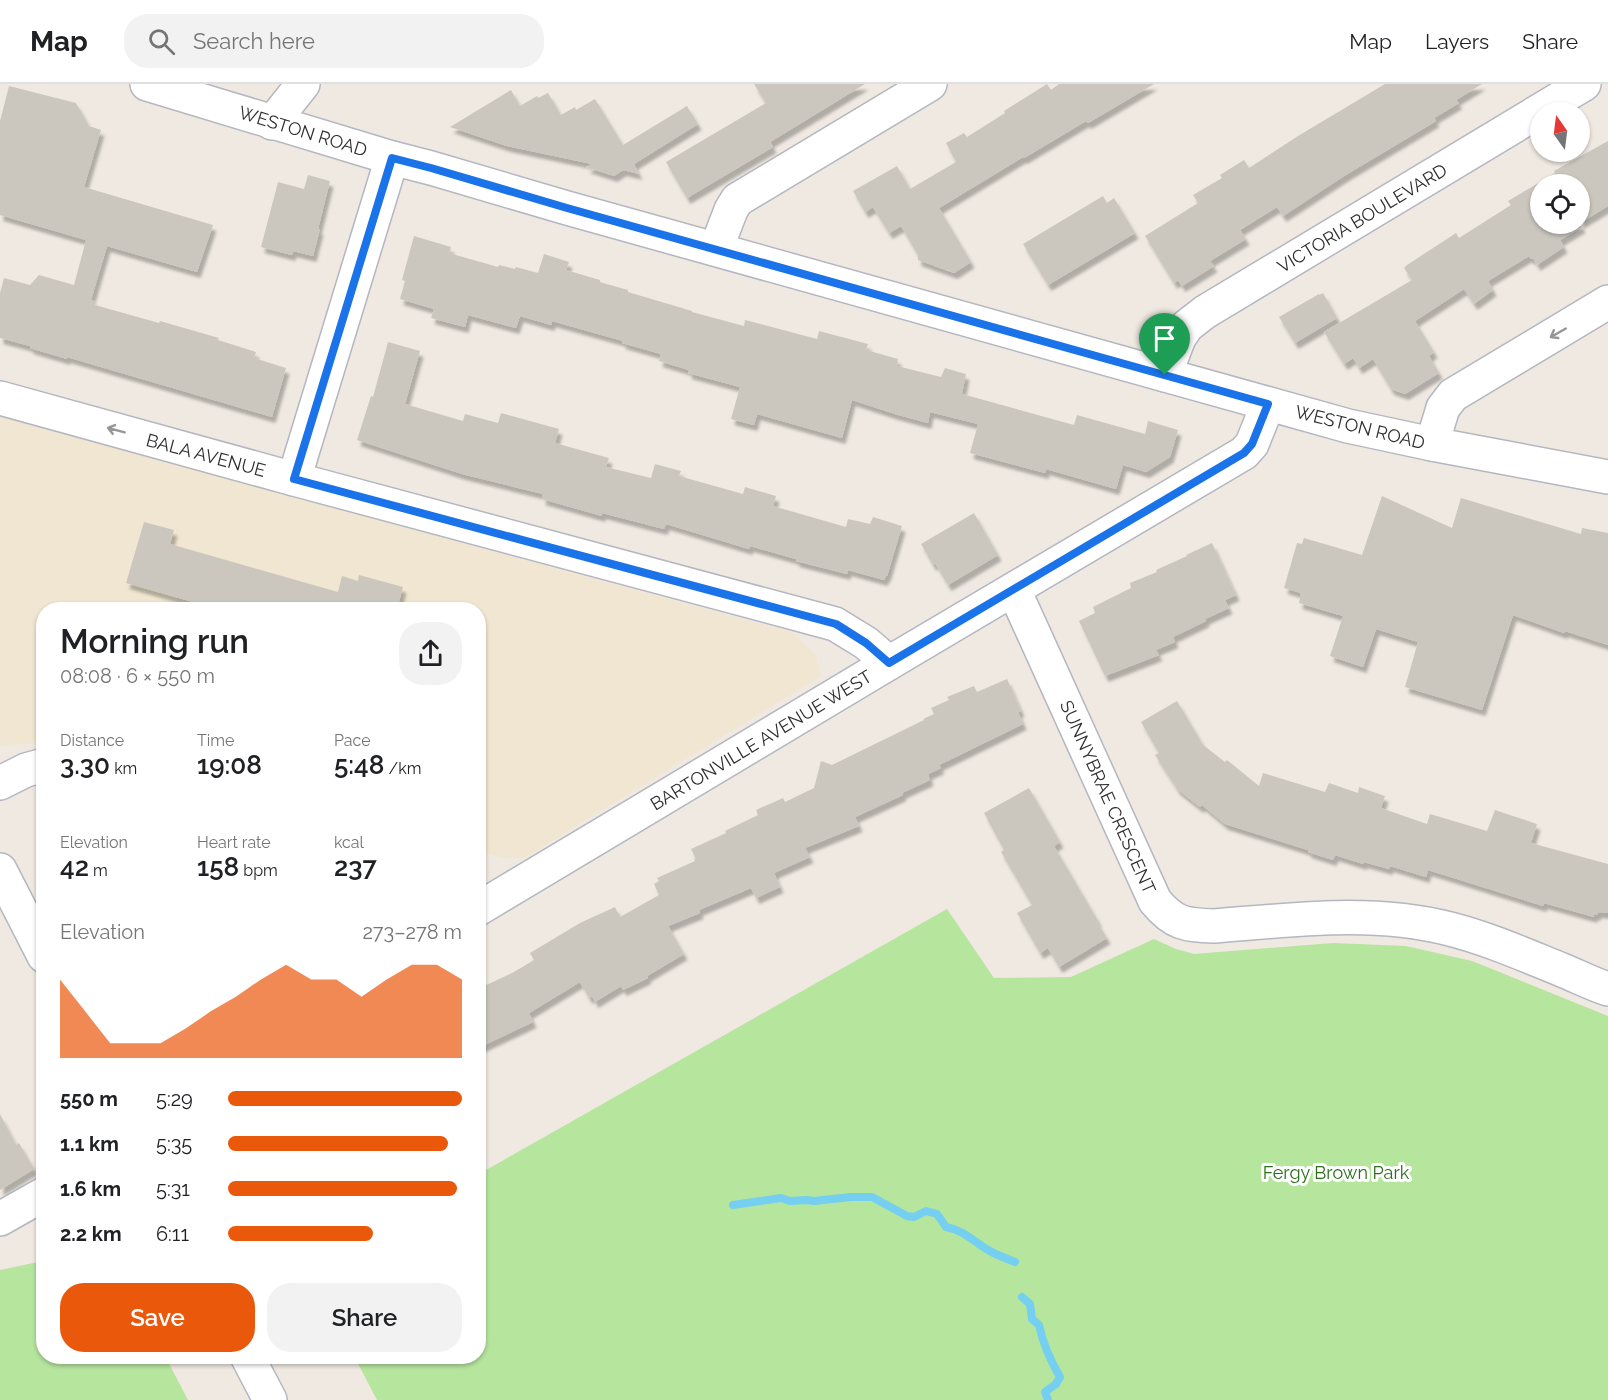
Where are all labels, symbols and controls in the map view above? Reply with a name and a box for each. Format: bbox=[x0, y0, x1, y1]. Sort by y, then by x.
search box bbox=[124, 14, 544, 68]
text: Map bbox=[30, 25, 88, 58]
icon: search bbox=[145, 25, 178, 58]
text: Search here bbox=[193, 28, 315, 54]
text: Map bbox=[1349, 29, 1392, 54]
text: Layers bbox=[1425, 29, 1489, 54]
text: Share bbox=[1522, 29, 1578, 54]
street label: WESTON ROAD bbox=[236, 102, 370, 161]
north arrow bbox=[1530, 102, 1590, 162]
map controls bbox=[1530, 102, 1590, 234]
street label: VICTORIA BOULEVARD bbox=[1273, 159, 1451, 277]
button: locate bbox=[1530, 174, 1590, 234]
pin bbox=[1139, 313, 1190, 375]
icon: arrive bbox=[1148, 322, 1181, 355]
one-way arrow bbox=[1550, 327, 1567, 339]
street label: WESTON ROAD bbox=[1293, 401, 1427, 453]
one-way arrow bbox=[107, 424, 126, 435]
street label: BALA AVENUE bbox=[144, 429, 268, 481]
text: Morning run bbox=[60, 622, 249, 661]
button: share bbox=[399, 622, 462, 685]
text: 08:08 · 6 × 550 m bbox=[60, 664, 215, 688]
street label: BARTONVILLE AVENUE WEST bbox=[647, 665, 875, 815]
street label: SUNNYBRAE CRESCENT bbox=[1056, 697, 1160, 897]
text: Distance bbox=[60, 731, 124, 750]
text: Time bbox=[197, 731, 234, 750]
text: Pace bbox=[334, 731, 371, 750]
text: 3.30 bbox=[60, 750, 110, 780]
text: 19:08 bbox=[197, 750, 262, 780]
text: 5:48 bbox=[334, 750, 384, 780]
text: km bbox=[110, 759, 137, 778]
text: /km bbox=[384, 759, 421, 778]
text: Elevation bbox=[60, 833, 128, 852]
text: Heart rate bbox=[197, 833, 271, 852]
text: kcal bbox=[334, 833, 364, 852]
text: 42 bbox=[60, 852, 89, 882]
text: 158 bbox=[197, 852, 239, 882]
text: 237 bbox=[334, 852, 377, 882]
text: m bbox=[89, 861, 108, 880]
text: bpm bbox=[239, 861, 278, 880]
text: Elevation bbox=[60, 920, 145, 944]
text: 273–278 m bbox=[362, 920, 462, 944]
text: 550 m bbox=[60, 1087, 118, 1111]
text: 5:29 bbox=[156, 1087, 193, 1111]
text: 1.1 km bbox=[60, 1132, 119, 1156]
text: 5:35 bbox=[156, 1132, 192, 1156]
park label: Fergy Brown Park bbox=[1263, 1162, 1410, 1183]
text: 1.6 km bbox=[60, 1177, 121, 1201]
text: 5:31 bbox=[156, 1177, 190, 1201]
text: 2.2 km bbox=[60, 1222, 122, 1246]
text: 6:11 bbox=[156, 1222, 189, 1246]
button: Save bbox=[60, 1283, 255, 1352]
button: Share bbox=[267, 1283, 462, 1352]

